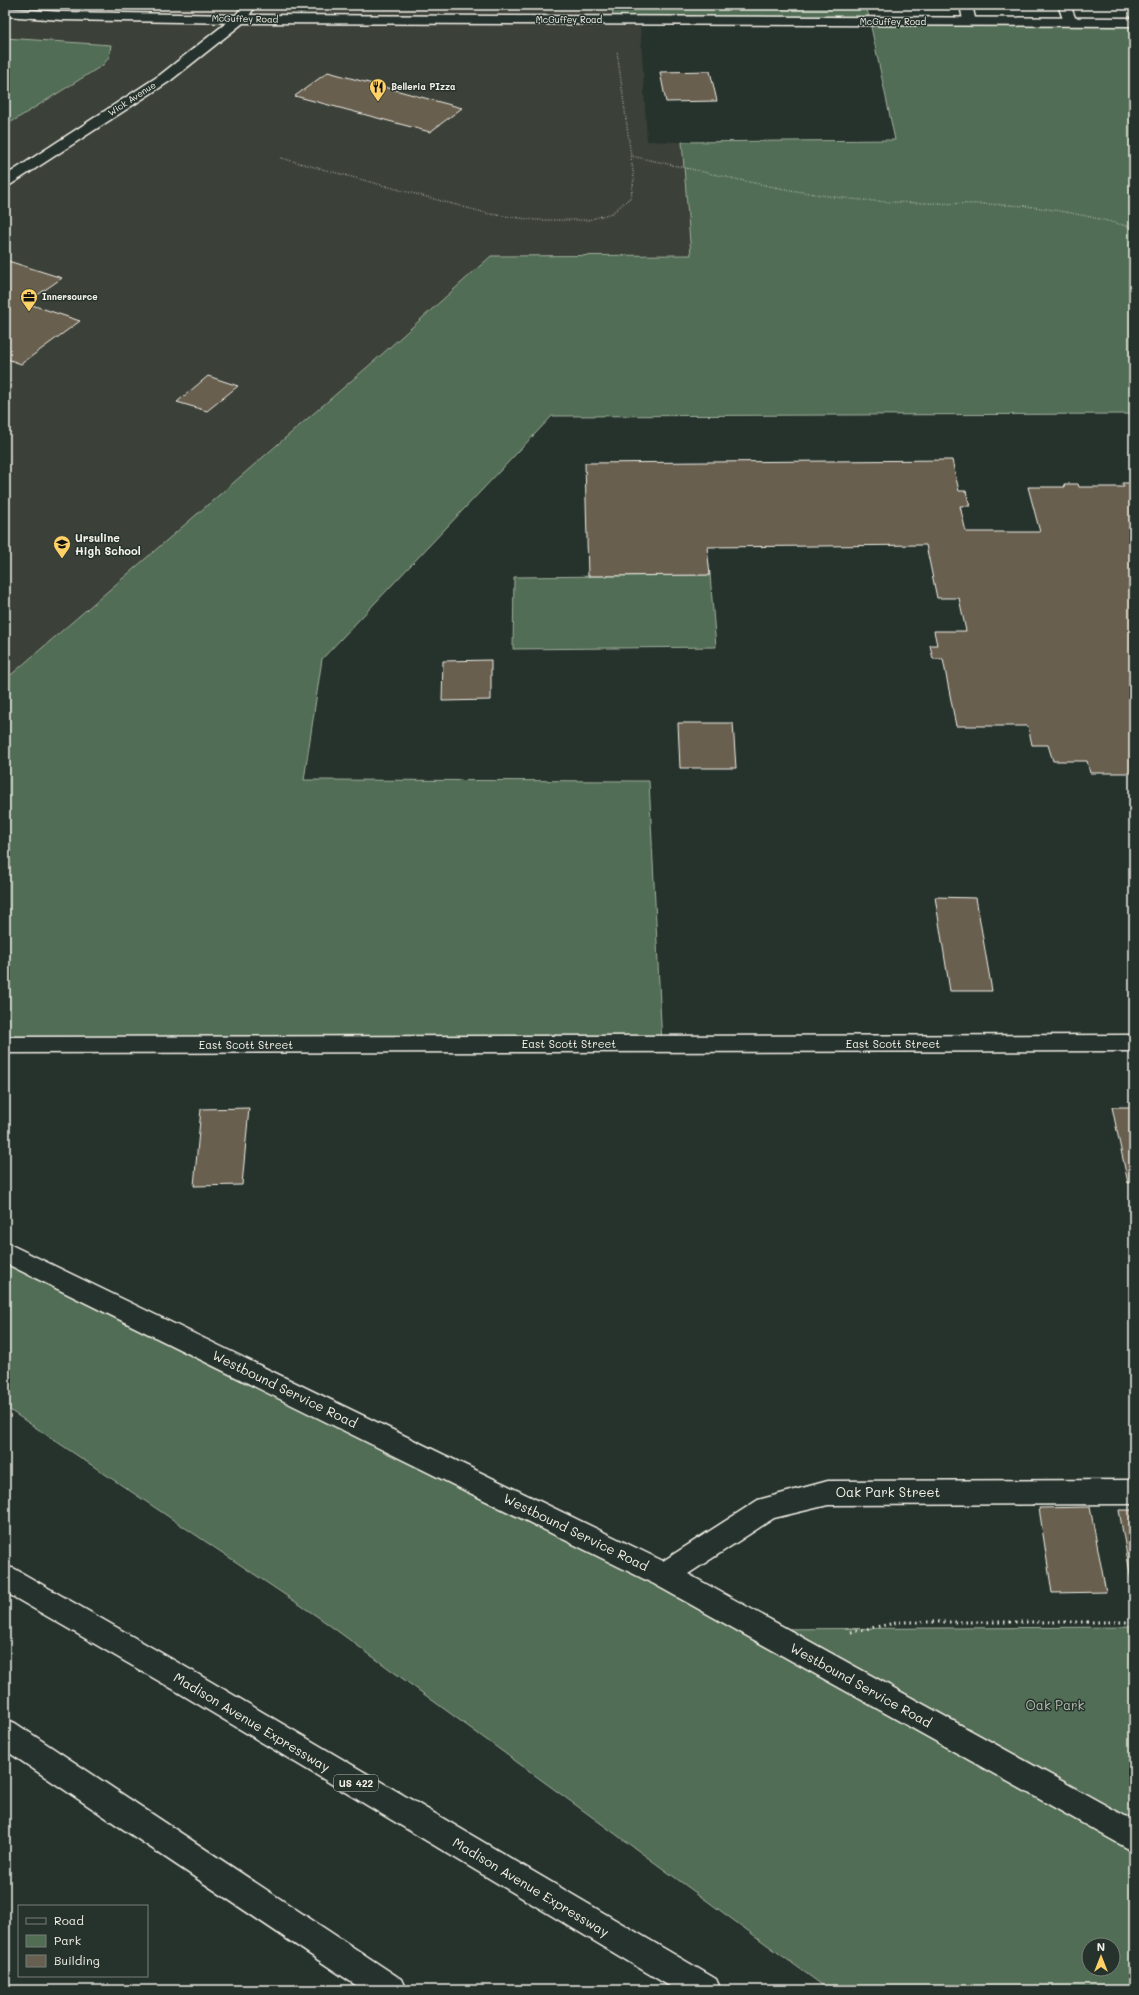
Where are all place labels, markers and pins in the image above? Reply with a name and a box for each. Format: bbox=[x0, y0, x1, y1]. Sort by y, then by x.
restaurant icon: Belleria PIzza bbox=[368, 77, 388, 102]
place label: Belleria PIzza bbox=[391, 81, 456, 92]
office icon: Innersource bbox=[19, 287, 39, 312]
place label: Innersource bbox=[42, 291, 98, 302]
place label: Ursuline High School bbox=[75, 530, 141, 558]
school or university icon: Ursuline High School bbox=[52, 534, 72, 559]

